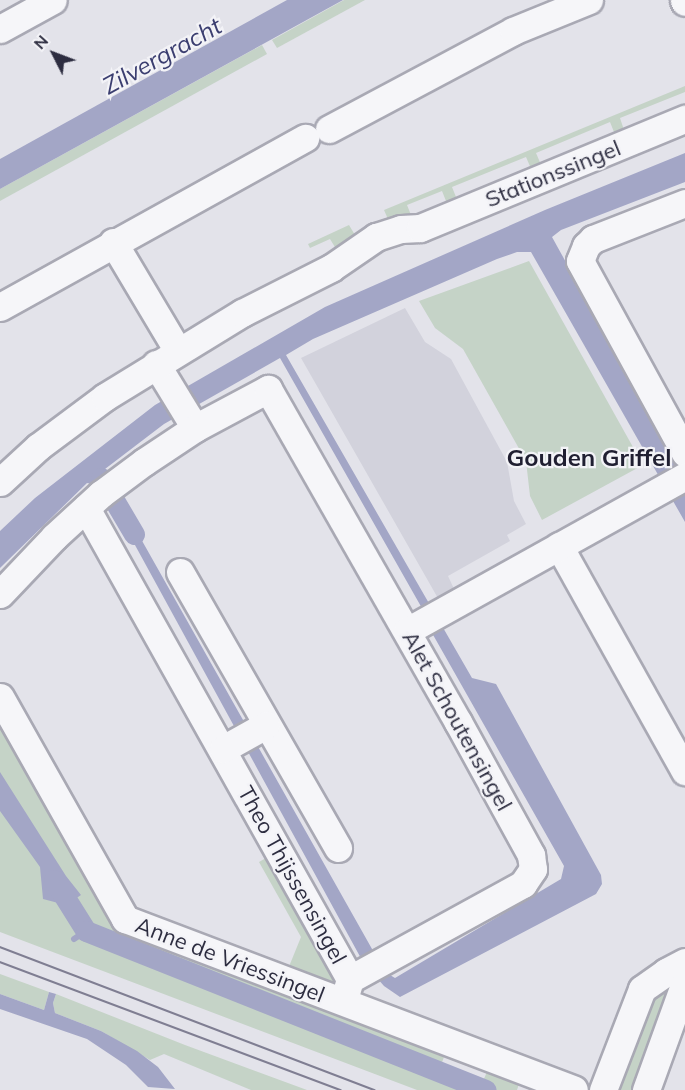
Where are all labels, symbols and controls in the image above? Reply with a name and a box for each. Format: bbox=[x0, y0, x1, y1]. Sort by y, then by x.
water label: Zilvergracht bbox=[97, 11, 227, 101]
north arrow bbox=[24, 24, 84, 84]
text: N bbox=[29, 31, 52, 53]
street label: Stationssingel bbox=[482, 135, 624, 213]
district label: Gouden Griffel bbox=[506, 444, 672, 472]
street label: Alet Schoutensingel bbox=[397, 626, 517, 816]
street label: Theo Thijssensingel bbox=[232, 781, 352, 969]
street label: Anne de Vriessingel bbox=[132, 912, 328, 1008]

